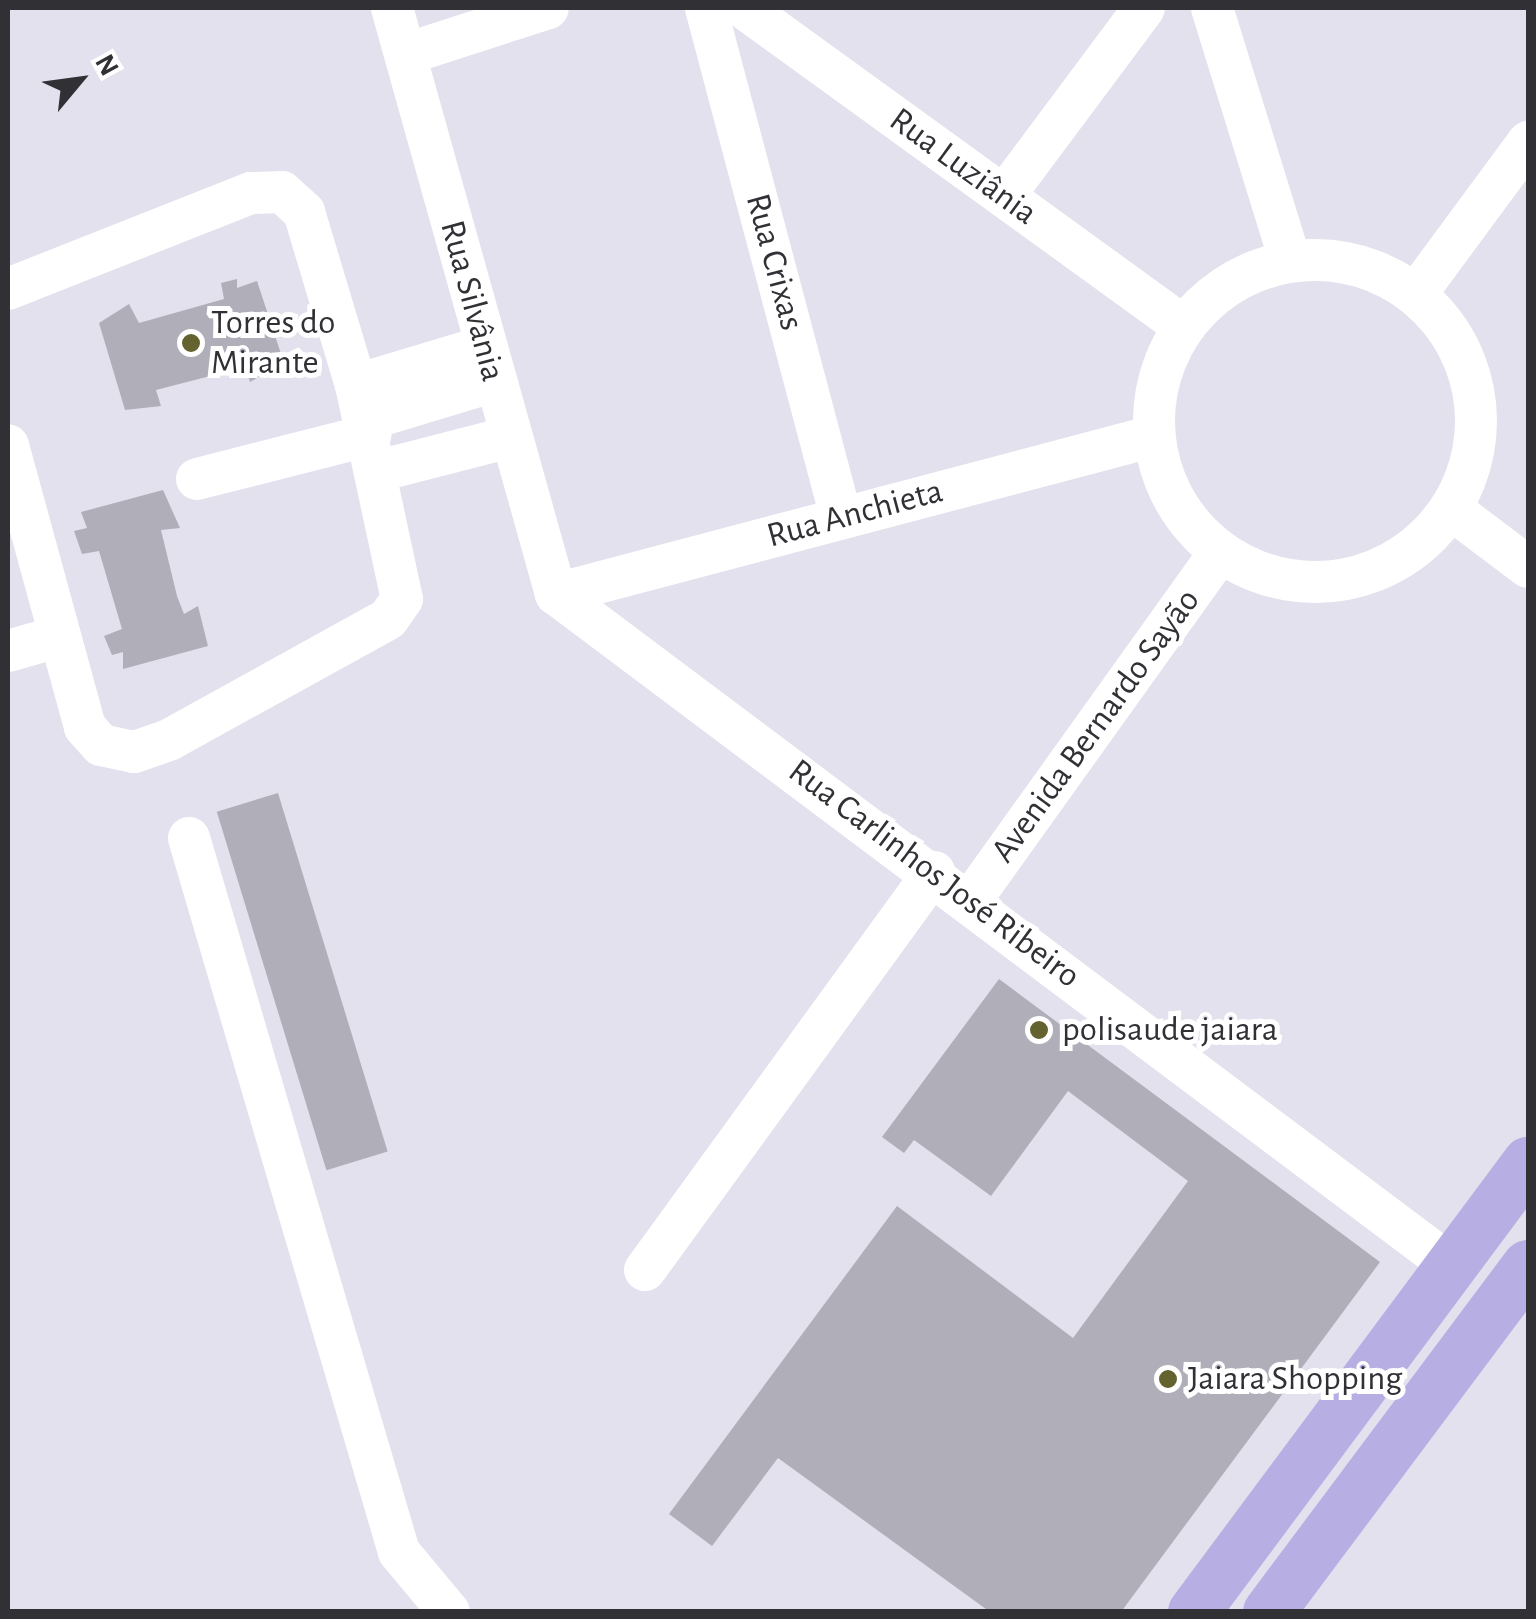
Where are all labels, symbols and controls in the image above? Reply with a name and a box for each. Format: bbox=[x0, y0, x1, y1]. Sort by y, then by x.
north arrow bbox=[30, 30, 130, 130]
text: N bbox=[89, 50, 123, 81]
street label: Rua Luziânia bbox=[881, 99, 1045, 235]
street label: Rua Crixas bbox=[736, 189, 812, 335]
street label: Rua Silvânia bbox=[430, 216, 514, 386]
place label: Torres do Mirante bbox=[211, 302, 335, 384]
marker: Torres do Mirante bbox=[180, 332, 202, 354]
street label: Rua Anchieta bbox=[763, 470, 947, 558]
street label: Avenida Bernardo Sayão bbox=[983, 581, 1209, 871]
street label: Rua Carlinhos José Ribeiro bbox=[780, 751, 1088, 997]
place label: polisaude jaiara bbox=[1062, 1009, 1278, 1051]
marker: polisaude jaiara bbox=[1026, 1017, 1052, 1043]
place label: Jaiara Shopping bbox=[1188, 1358, 1402, 1400]
marker: Jaiara Shopping bbox=[1157, 1368, 1179, 1390]

